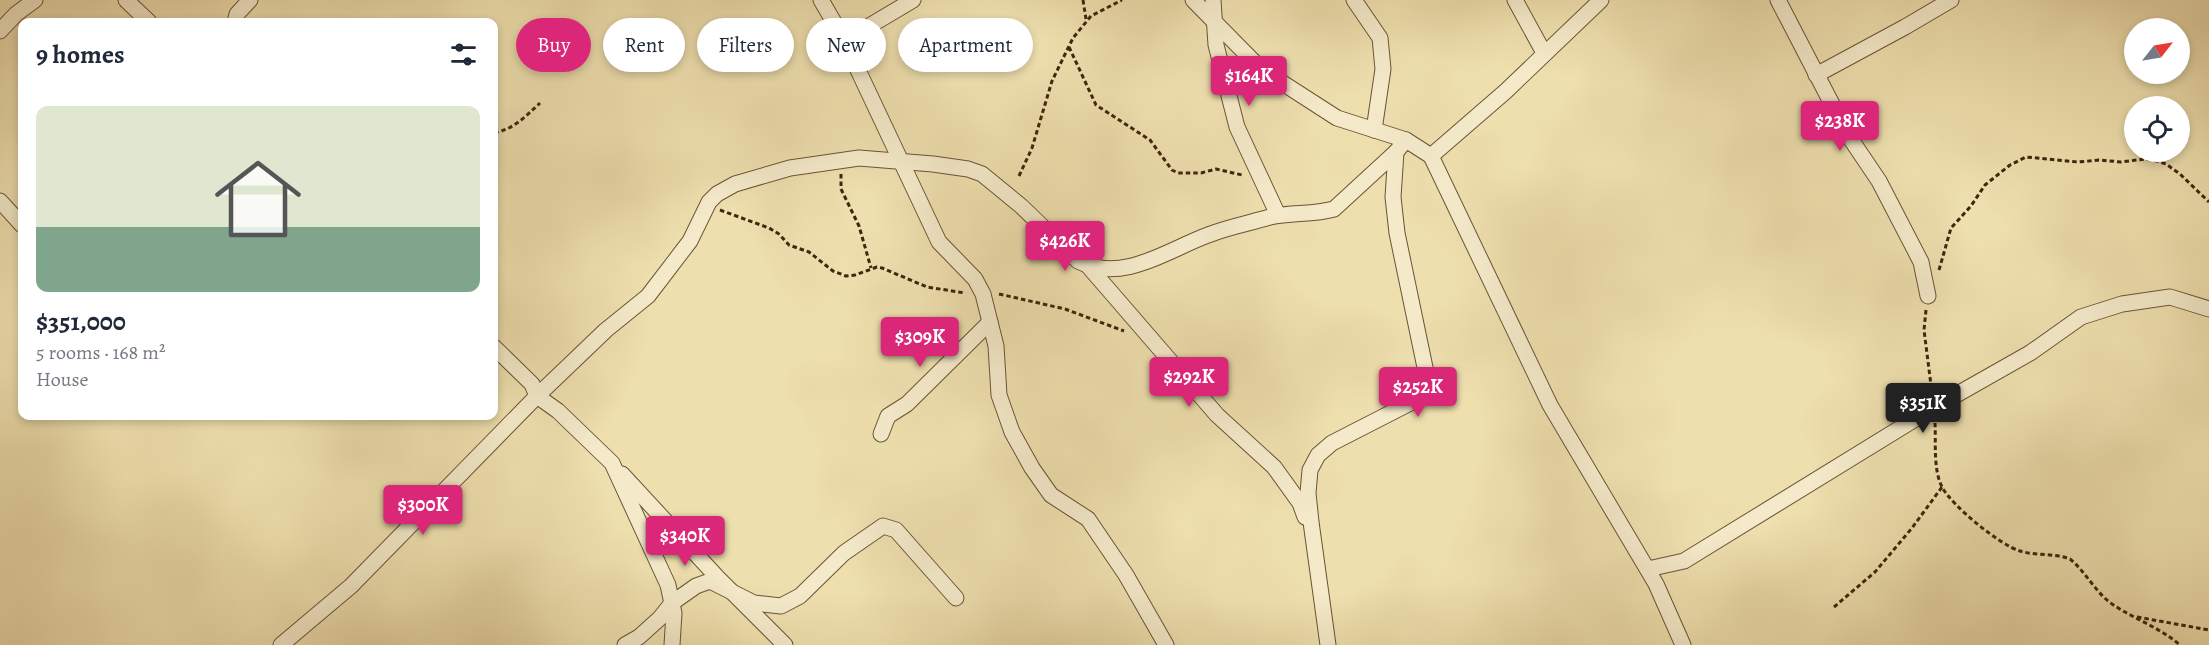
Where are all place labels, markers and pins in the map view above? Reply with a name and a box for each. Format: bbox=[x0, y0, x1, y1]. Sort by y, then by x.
pin: $164K bbox=[1207, 56, 1291, 107]
pin: $238K bbox=[1798, 101, 1882, 152]
pin: $426K bbox=[1023, 221, 1107, 272]
pin: $309K bbox=[878, 317, 962, 368]
pin: $292K bbox=[1147, 357, 1231, 408]
pin: $252K bbox=[1376, 367, 1460, 418]
pin: $351K bbox=[1881, 383, 1965, 434]
pin: $300K bbox=[381, 485, 465, 536]
pin: $340K bbox=[643, 516, 727, 567]

